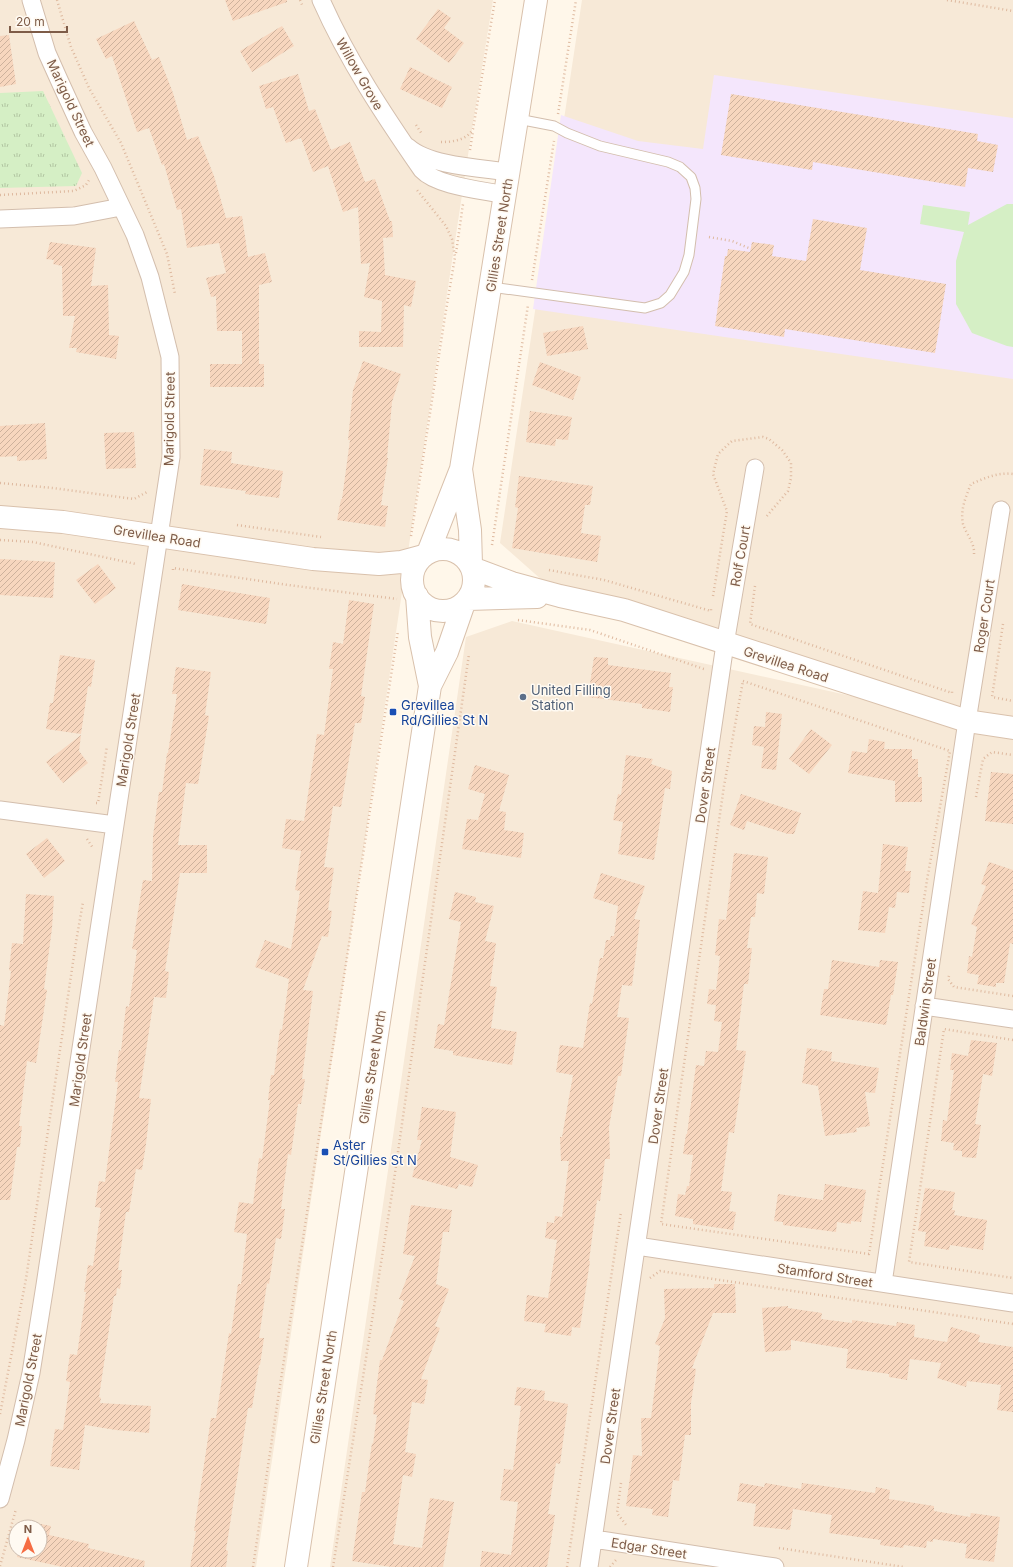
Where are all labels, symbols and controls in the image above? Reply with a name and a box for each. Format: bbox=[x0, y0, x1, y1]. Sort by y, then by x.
scale bar bbox=[10, 8, 67, 34]
text: 20 m bbox=[16, 14, 45, 29]
street label: Willow Grove bbox=[333, 35, 387, 113]
street label: Marigold Street bbox=[44, 57, 98, 149]
street label: Gillies Street North bbox=[482, 177, 516, 293]
street label: Marigold Street bbox=[160, 372, 178, 466]
street label: Grevillea Road bbox=[112, 521, 202, 551]
street label: Rolf Court bbox=[727, 524, 753, 588]
street label: Roger Court bbox=[970, 578, 998, 654]
street label: Grevillea Road bbox=[741, 643, 831, 685]
place label: United Filling Station bbox=[531, 682, 611, 713]
street label: Marigold Street bbox=[113, 692, 143, 788]
marker: United Filling Station bbox=[518, 692, 528, 702]
place label: Grevillea Rd/Gillies St N bbox=[401, 697, 488, 728]
marker: Grevillea Rd/Gillies St N bbox=[388, 707, 398, 717]
street label: Dover Street bbox=[692, 746, 718, 824]
street label: Baldwin Street bbox=[911, 957, 939, 1047]
street label: Gillies Street North bbox=[355, 1009, 389, 1125]
street label: Marigold Street bbox=[66, 1012, 94, 1108]
street label: Dover Street bbox=[645, 1067, 671, 1145]
place label: Aster St/Gillies St N bbox=[333, 1137, 417, 1168]
marker: Aster St/Gillies St N bbox=[320, 1147, 330, 1157]
street label: Stamford Street bbox=[776, 1260, 874, 1290]
street label: Gillies Street North bbox=[306, 1329, 340, 1445]
street label: Marigold Street bbox=[11, 1332, 45, 1428]
street label: Dover Street bbox=[597, 1387, 623, 1465]
north arrow bbox=[8, 1519, 48, 1559]
text: N bbox=[24, 1522, 32, 1536]
street label: Edgar Street bbox=[610, 1534, 688, 1562]

